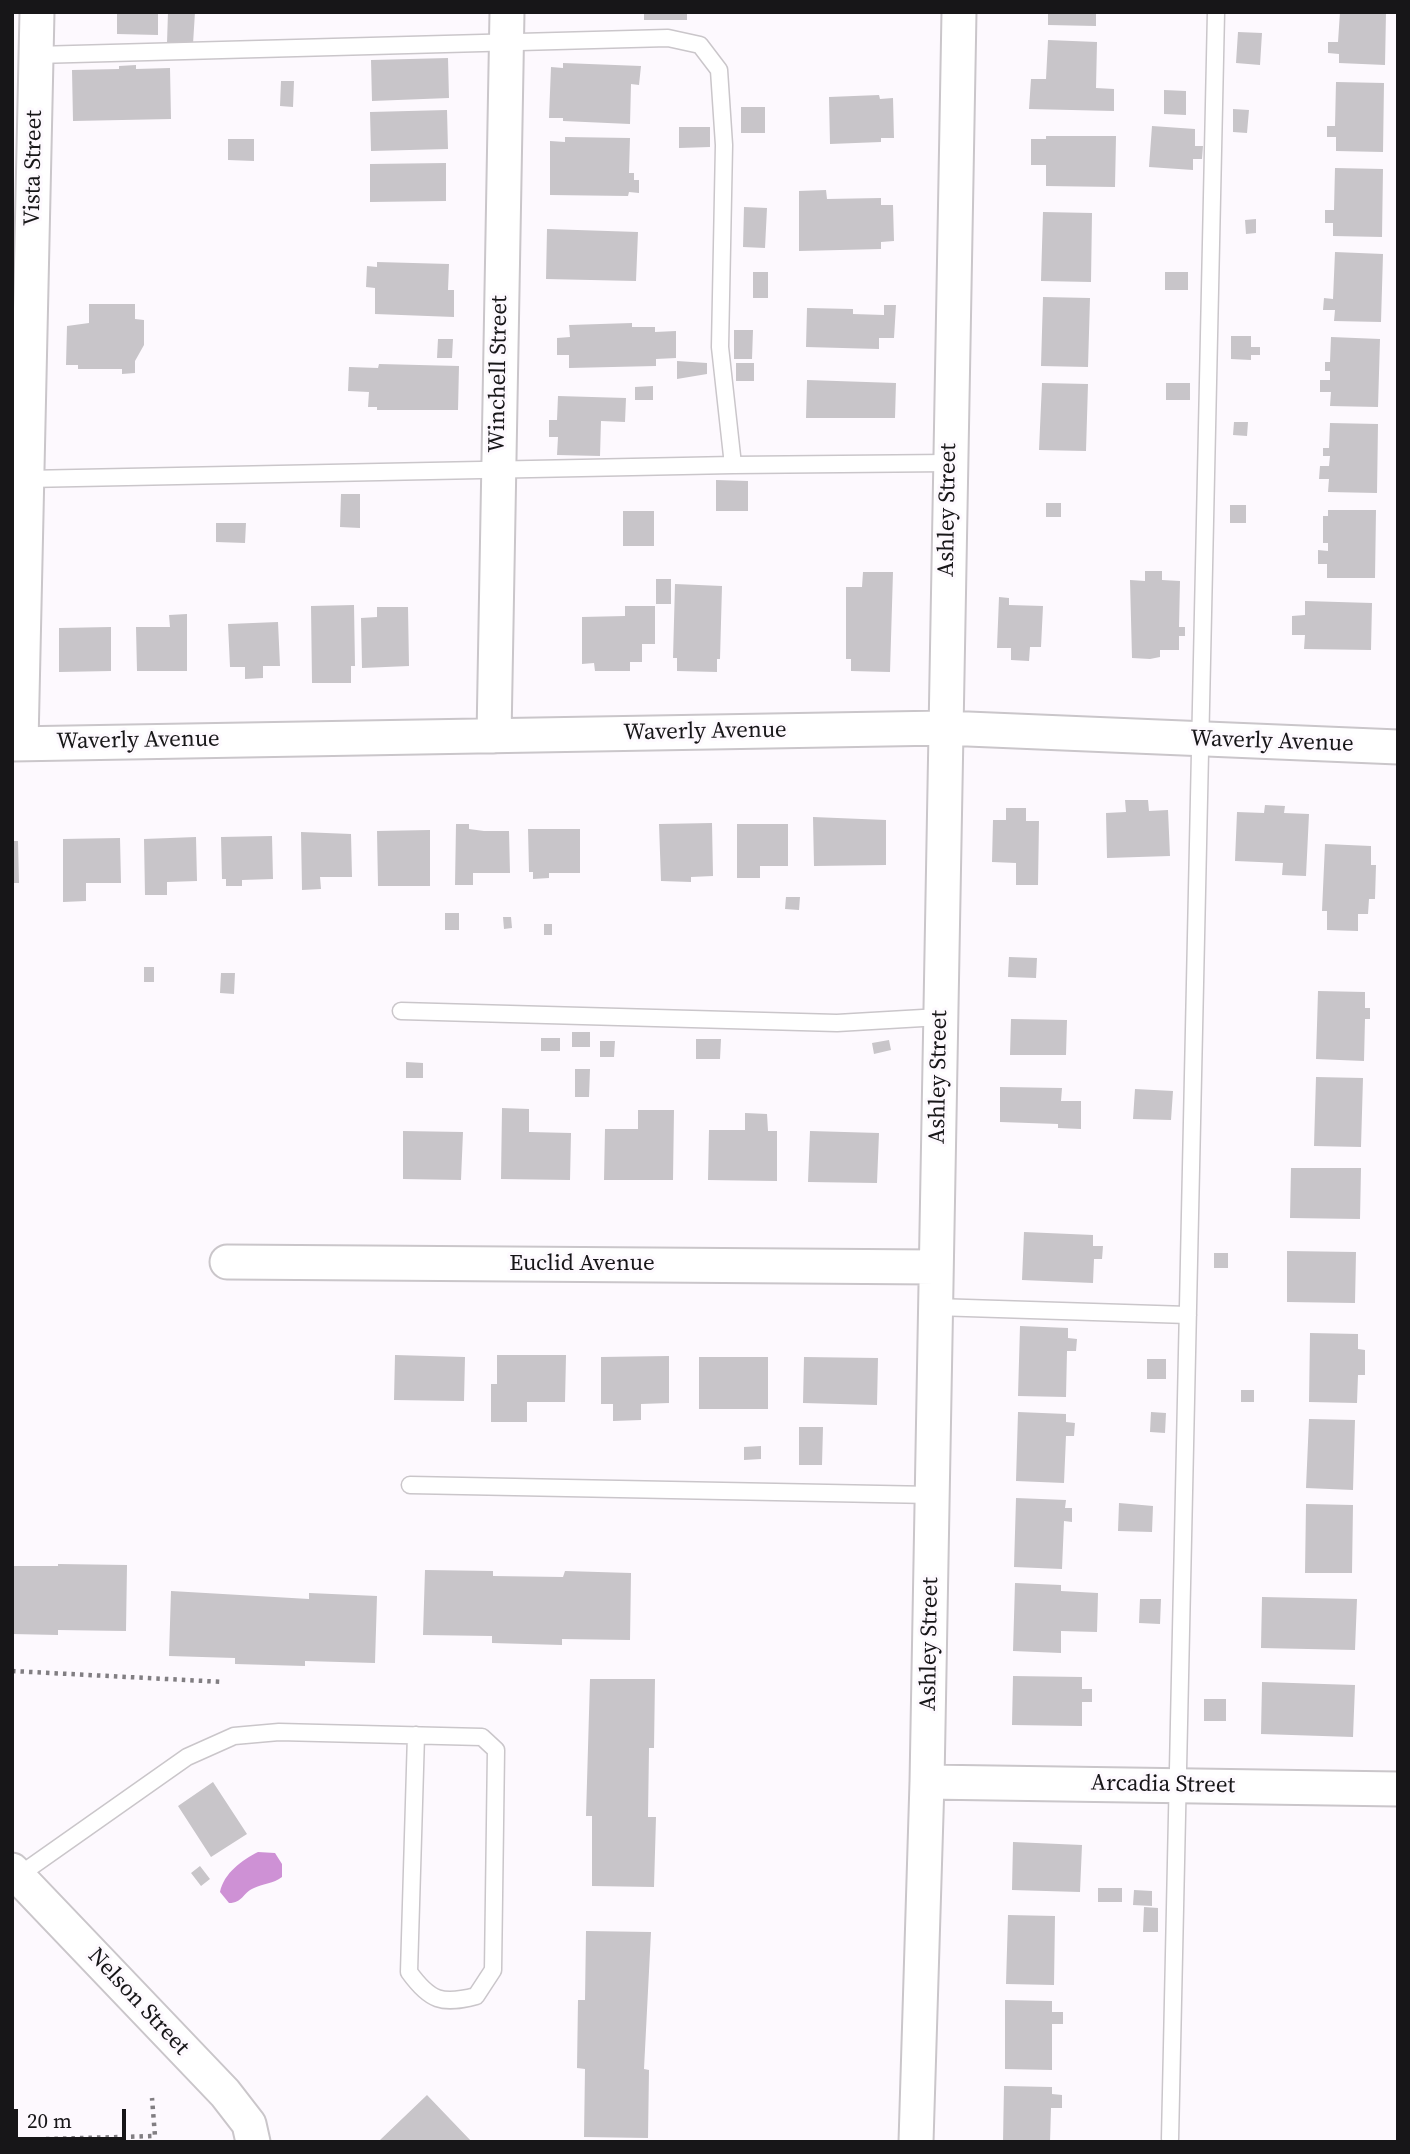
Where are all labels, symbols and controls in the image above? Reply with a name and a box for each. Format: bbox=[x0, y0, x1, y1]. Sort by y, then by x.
street label: Vista Street bbox=[19, 110, 49, 226]
street label: Winchell Street bbox=[484, 295, 514, 453]
street label: Ashley Street bbox=[933, 443, 963, 577]
street label: Waverly Avenue bbox=[623, 717, 787, 747]
street label: Waverly Avenue bbox=[1190, 725, 1354, 759]
street label: Waverly Avenue bbox=[56, 726, 220, 756]
street label: Ashley Street bbox=[924, 1010, 954, 1144]
street label: Euclid Avenue bbox=[509, 1250, 655, 1278]
street label: Ashley Street bbox=[915, 1577, 945, 1711]
street label: Arcadia Street bbox=[1091, 1770, 1235, 1800]
street label: Nelson Street bbox=[81, 1943, 195, 2061]
scale bar bbox=[18, 2094, 130, 2138]
text: 20 m bbox=[27, 2106, 72, 2135]

